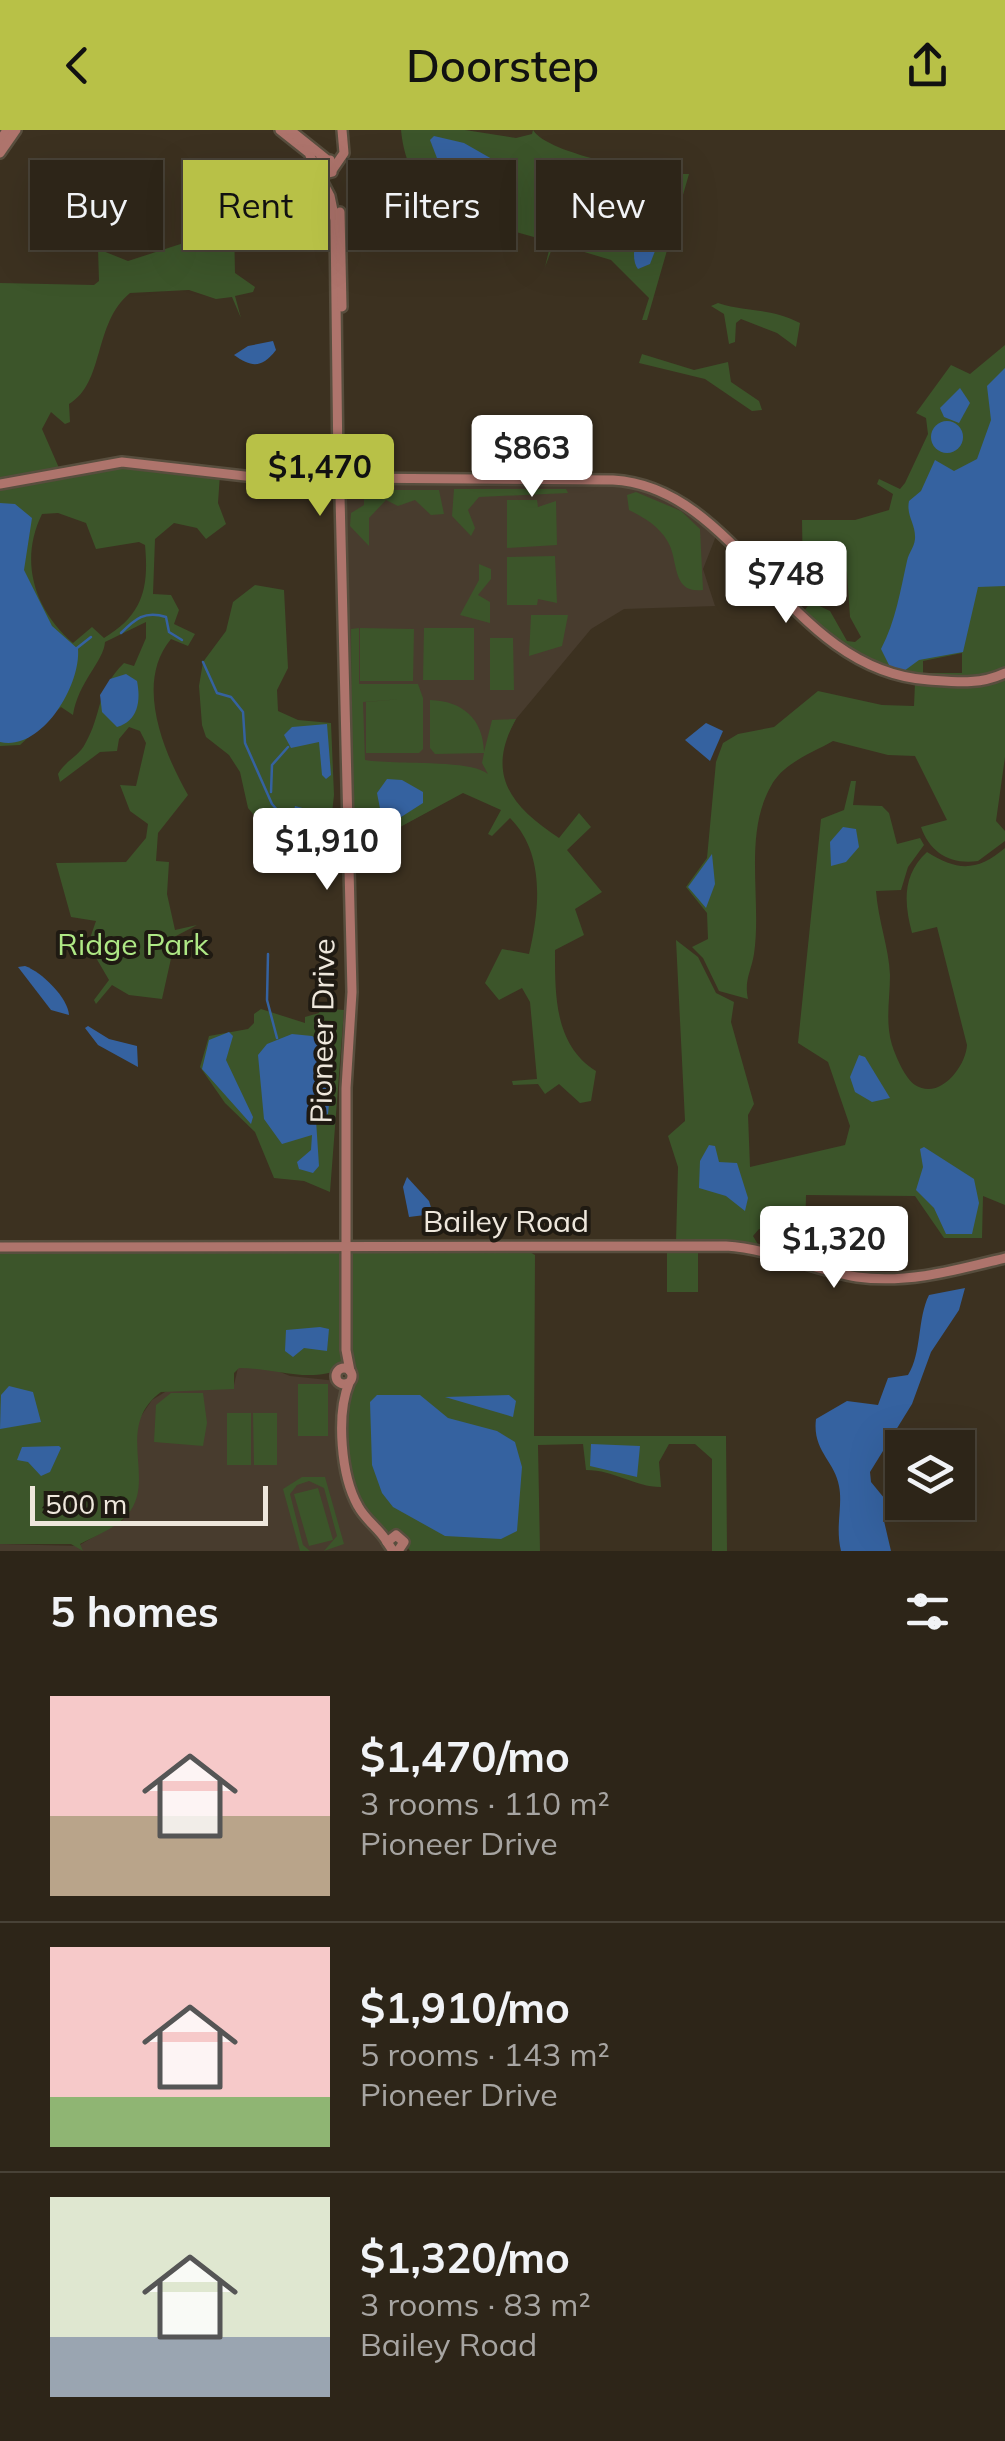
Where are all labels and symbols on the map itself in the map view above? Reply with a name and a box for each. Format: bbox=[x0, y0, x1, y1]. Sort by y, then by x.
pin: $863 bbox=[473, 415, 591, 500]
pin: $1,470 bbox=[239, 434, 401, 519]
pin: $748 bbox=[727, 541, 845, 626]
pin: $1,910 bbox=[246, 808, 408, 893]
park label: Ridge Park bbox=[57, 925, 209, 963]
street label: Pioneer Drive bbox=[301, 938, 343, 1124]
street label: Bailey Road bbox=[423, 1202, 589, 1240]
pin: $1,320 bbox=[753, 1206, 915, 1291]
scale bar bbox=[30, 1481, 268, 1526]

